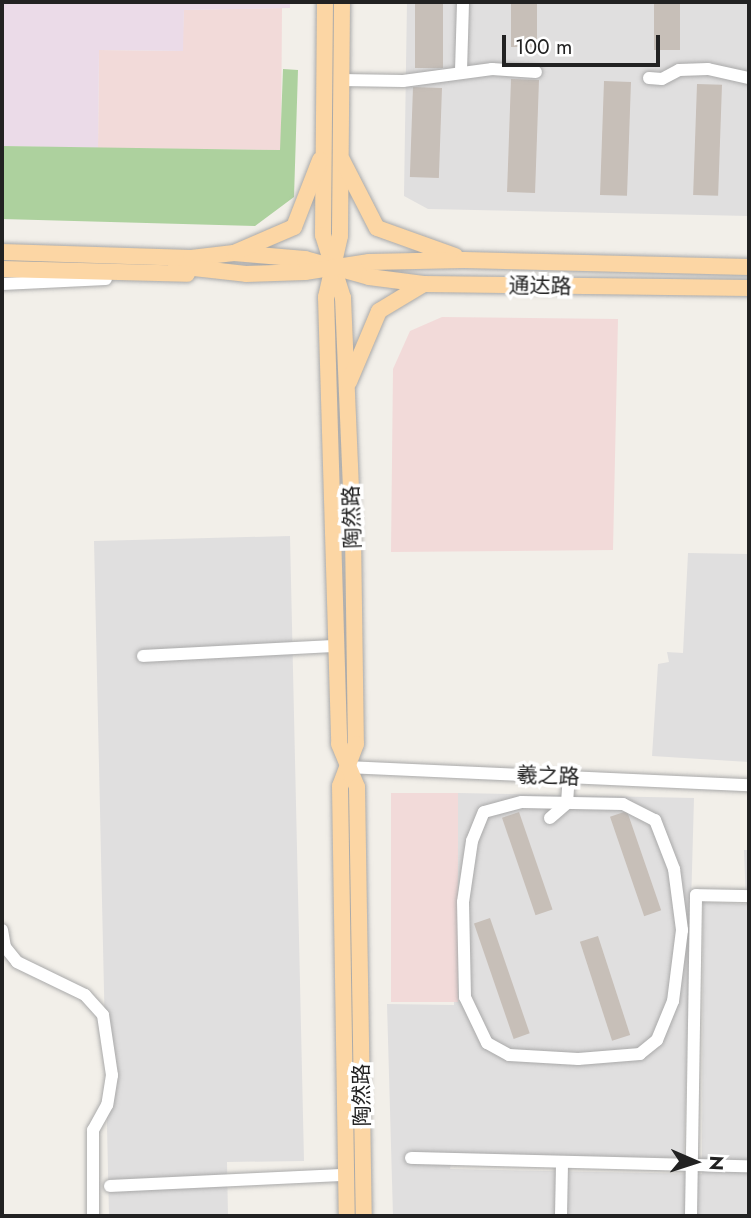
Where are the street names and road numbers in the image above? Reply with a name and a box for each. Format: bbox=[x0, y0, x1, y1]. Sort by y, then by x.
street label: 通达路 bbox=[508, 273, 572, 299]
street label: 陶然路 bbox=[338, 485, 366, 549]
street label: 羲之路 bbox=[516, 762, 580, 790]
street label: 陶然路 bbox=[349, 1063, 375, 1127]

